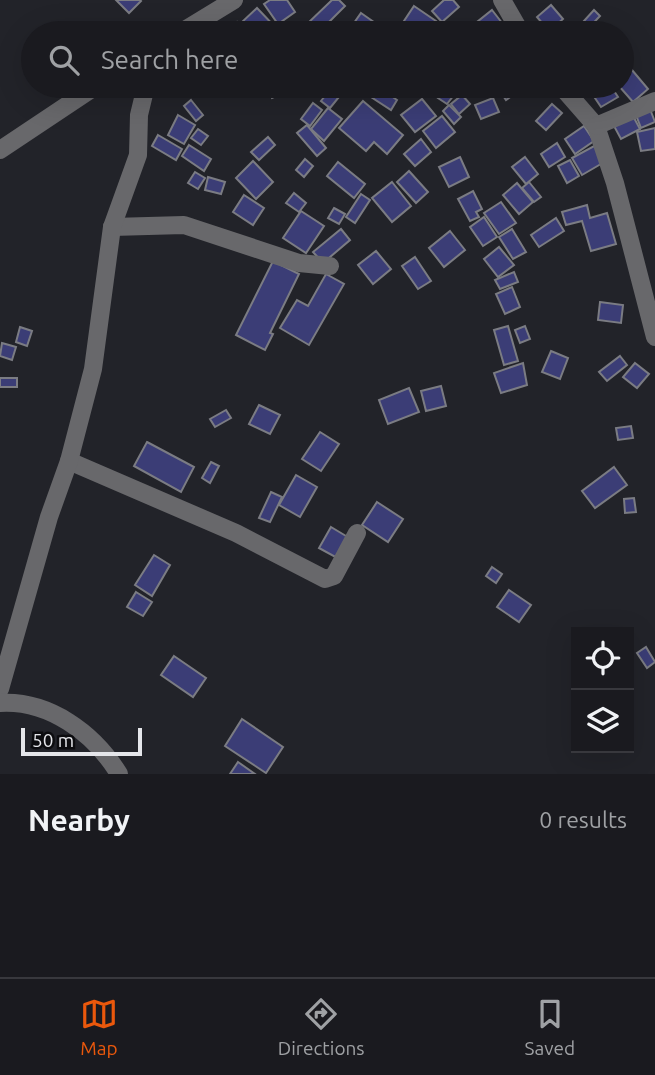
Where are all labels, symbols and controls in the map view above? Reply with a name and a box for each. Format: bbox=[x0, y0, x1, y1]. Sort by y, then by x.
search box bbox=[21, 21, 634, 98]
icon: search bbox=[45, 41, 83, 79]
text: Search here bbox=[101, 45, 238, 74]
map controls bbox=[571, 627, 634, 753]
button: locate bbox=[571, 627, 634, 690]
button: layers bbox=[571, 690, 634, 753]
scale bar bbox=[21, 725, 142, 757]
text: 50 m bbox=[32, 729, 74, 751]
text: Nearby bbox=[28, 803, 130, 837]
text: 0 results bbox=[539, 807, 627, 832]
tab: Map bbox=[80, 995, 118, 1059]
tab: Directions bbox=[278, 995, 365, 1059]
tab: Saved bbox=[524, 995, 575, 1059]

